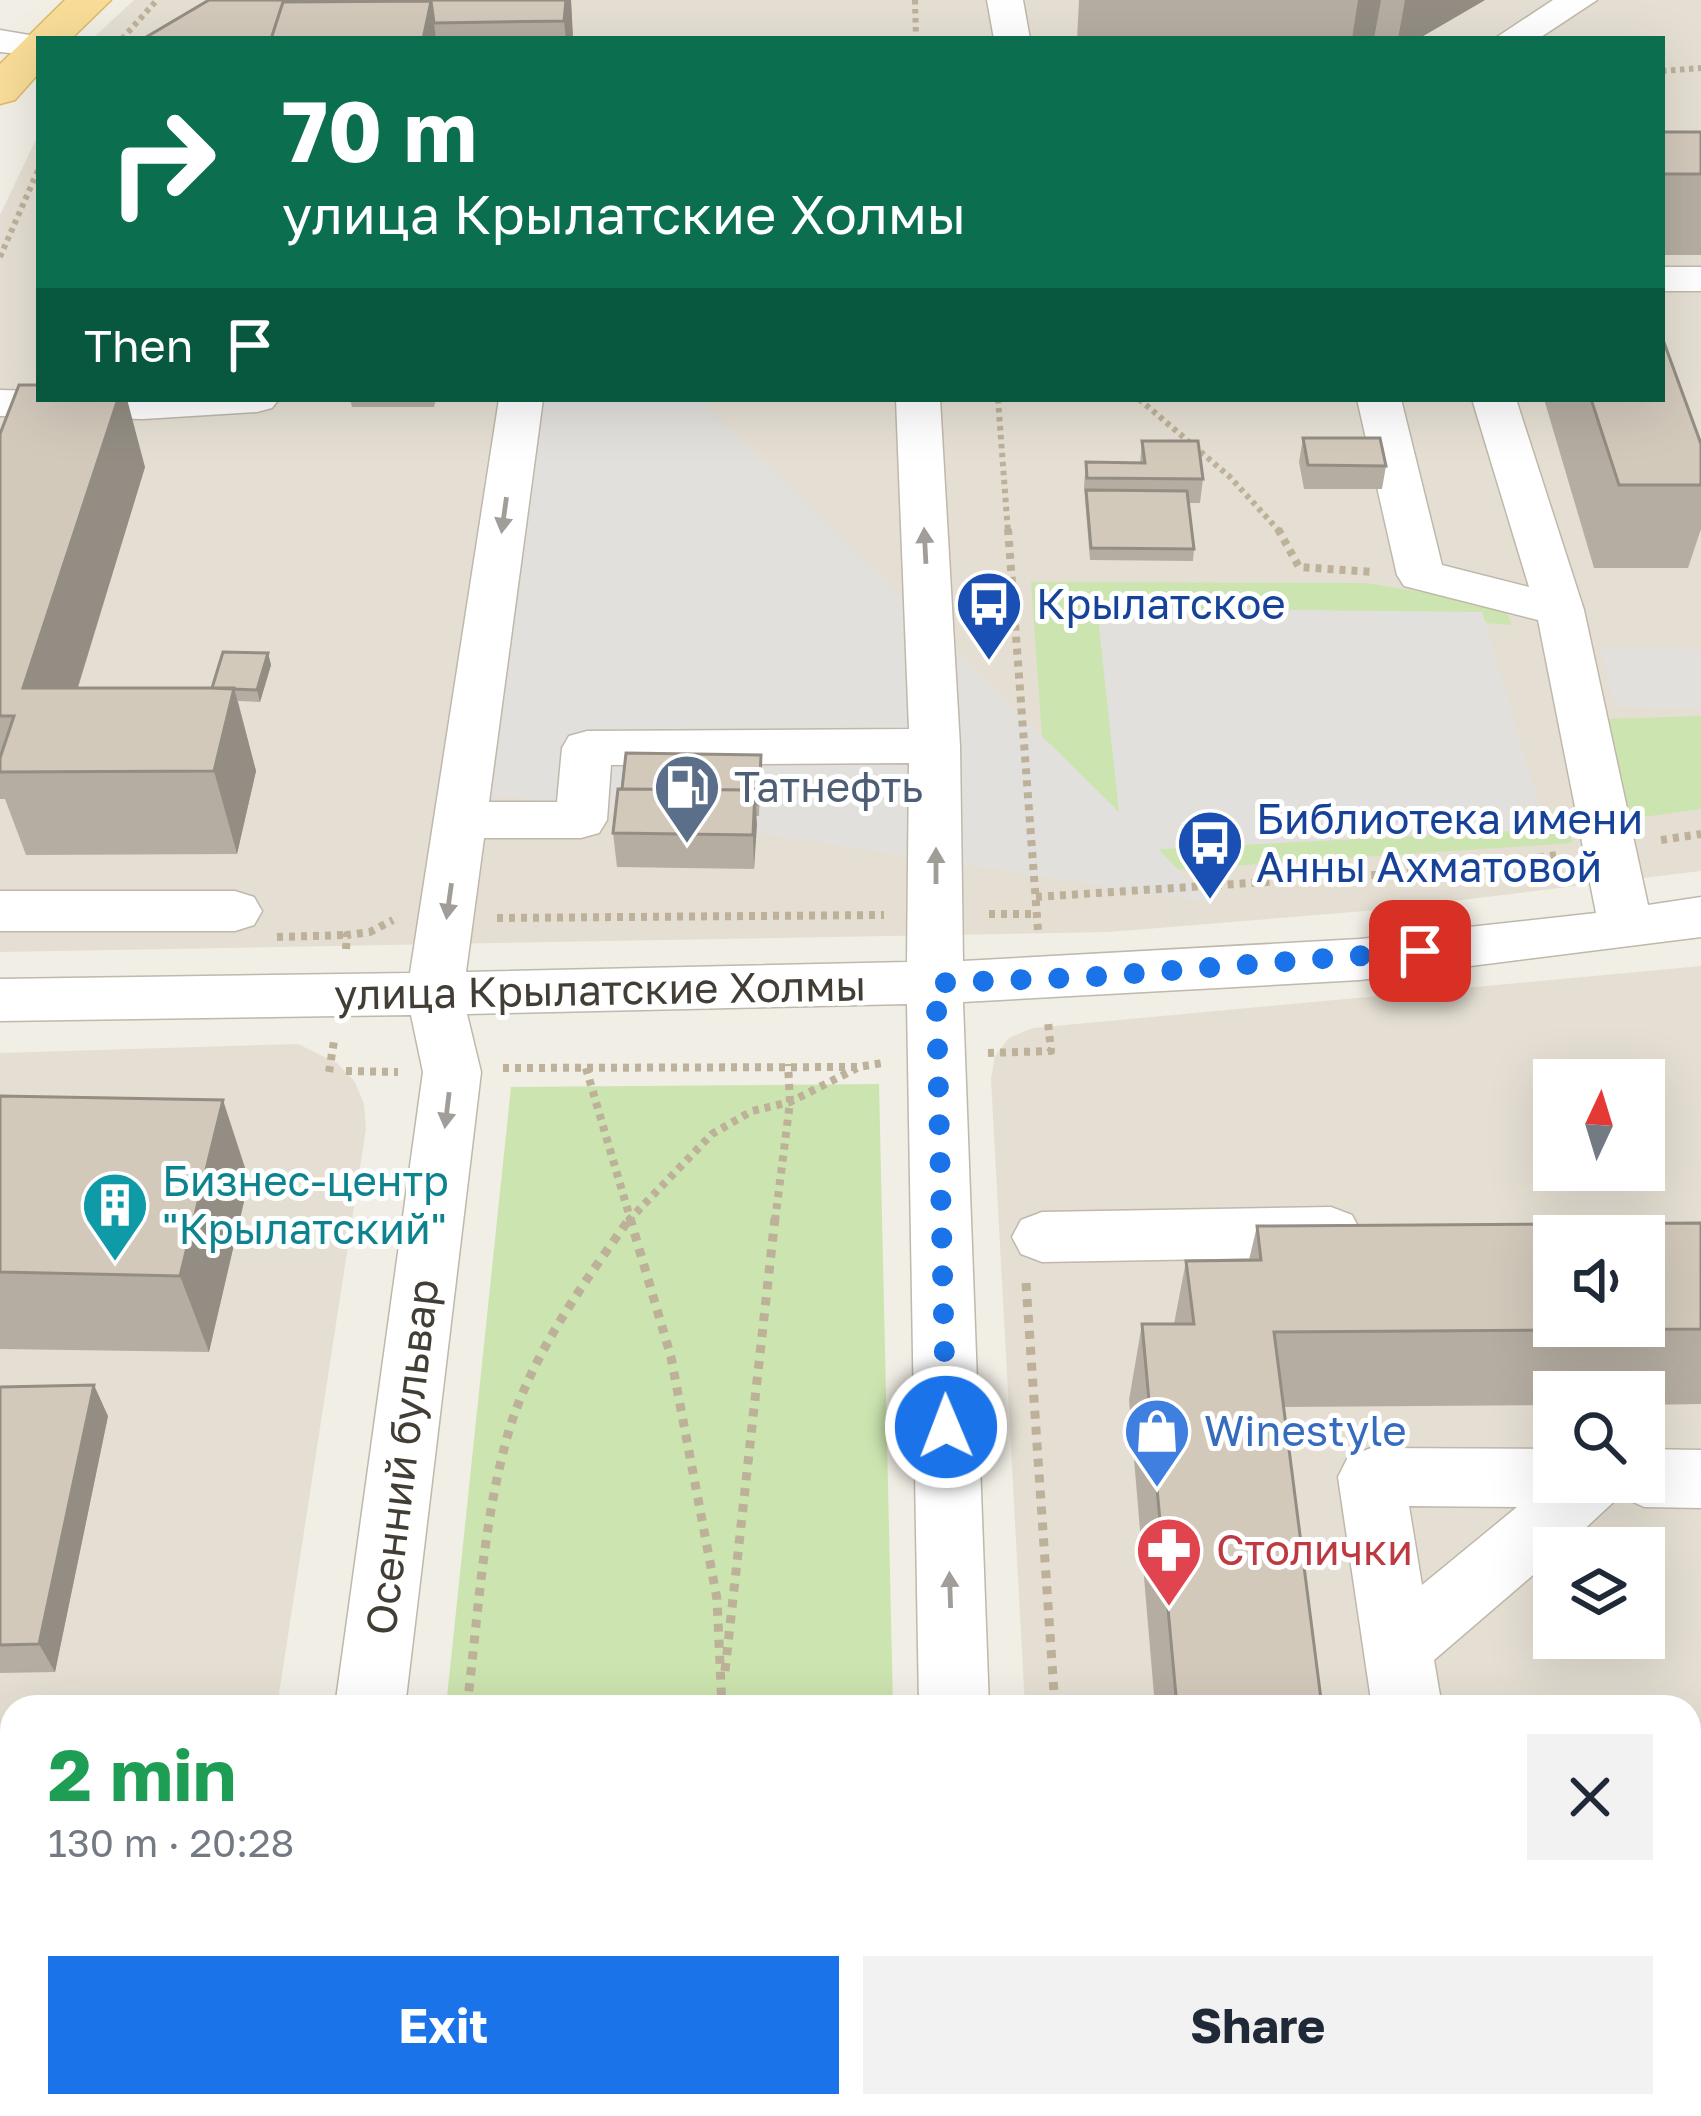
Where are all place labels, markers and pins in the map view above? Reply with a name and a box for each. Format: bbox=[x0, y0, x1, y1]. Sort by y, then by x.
bus stop icon: Крылатское bbox=[954, 569, 1024, 663]
place label: Крылатское bbox=[1036, 578, 1286, 628]
fuel station icon: Татнефть bbox=[652, 752, 722, 846]
place label: Татнефть bbox=[734, 761, 923, 811]
place label: Библиотека имени Анны Ахматовой bbox=[1256, 793, 1643, 891]
bus stop icon: Библиотека имени Анны Ахматовой bbox=[1175, 808, 1245, 902]
pin bbox=[1369, 900, 1471, 1002]
place label: Бизнес-центр "Крылатский" bbox=[162, 1155, 449, 1253]
building icon: Бизнес-центр "Крылатский" bbox=[80, 1170, 150, 1264]
shop icon: Winestyle bbox=[1122, 1396, 1192, 1490]
place label: Winestyle bbox=[1204, 1405, 1407, 1455]
pharmacy icon: Столички bbox=[1134, 1515, 1204, 1609]
place label: Столички bbox=[1216, 1524, 1413, 1574]

